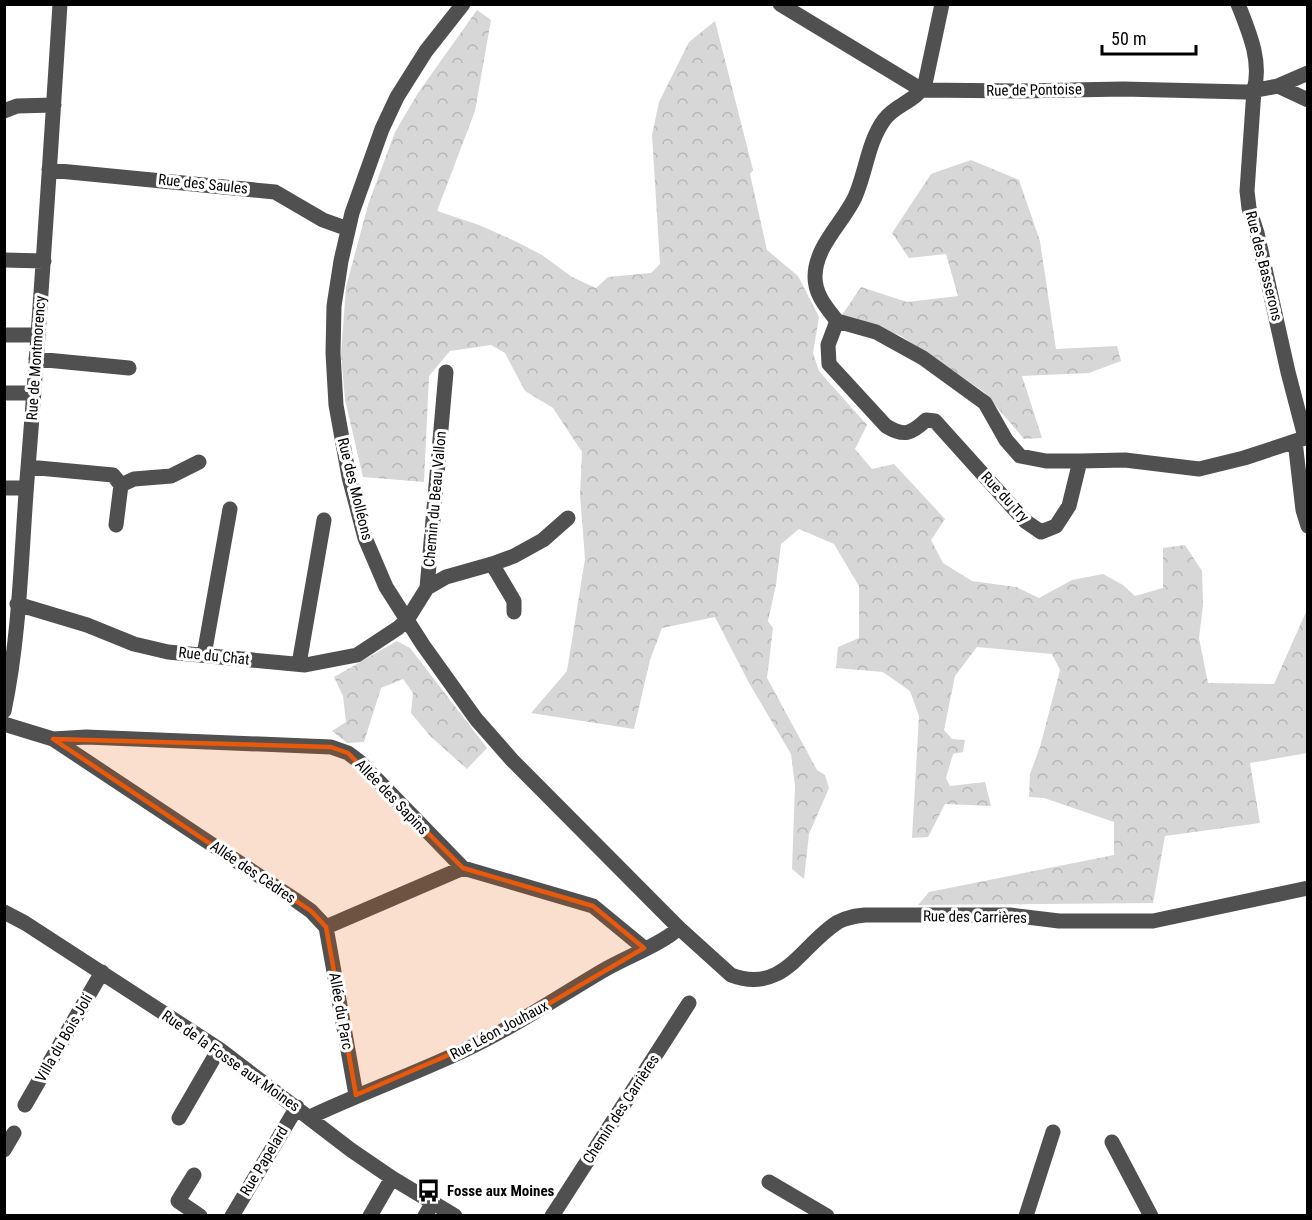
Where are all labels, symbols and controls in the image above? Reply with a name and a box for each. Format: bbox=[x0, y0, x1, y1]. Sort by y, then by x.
scale bar bbox=[1102, 18, 1196, 56]
text: 50 m bbox=[1111, 28, 1146, 49]
street label: Rue de Pontoise bbox=[986, 80, 1082, 100]
street label: Rue des Saules bbox=[157, 170, 249, 198]
street label: Rue des Basserons bbox=[1242, 209, 1286, 323]
street label: Rue de Montmorency bbox=[23, 295, 49, 421]
street label: Chemin du Beau Vallon bbox=[420, 430, 450, 568]
street label: Rue des Molléons bbox=[334, 436, 376, 542]
street label: Rue du Try bbox=[977, 468, 1033, 526]
street label: Rue du Chat bbox=[178, 643, 250, 669]
street label: Allée des Sapins bbox=[352, 756, 433, 839]
street label: Allée des Cèdres bbox=[207, 837, 299, 907]
street label: Rue des Carrières bbox=[923, 907, 1027, 927]
street label: Allée du Parc bbox=[325, 971, 357, 1051]
street label: Villa du Bois Joli bbox=[32, 991, 96, 1085]
street label: Rue Léon Jouhaux bbox=[447, 996, 551, 1063]
street label: Rue de la Fosse aux Moines bbox=[159, 1007, 304, 1116]
street label: Chemin des Carrières bbox=[579, 1051, 663, 1167]
street label: Rue Papelard bbox=[236, 1123, 292, 1199]
bus stop icon: Fosse aux Moines bbox=[416, 1178, 442, 1204]
place label: Fosse aux Moines bbox=[447, 1182, 555, 1200]

